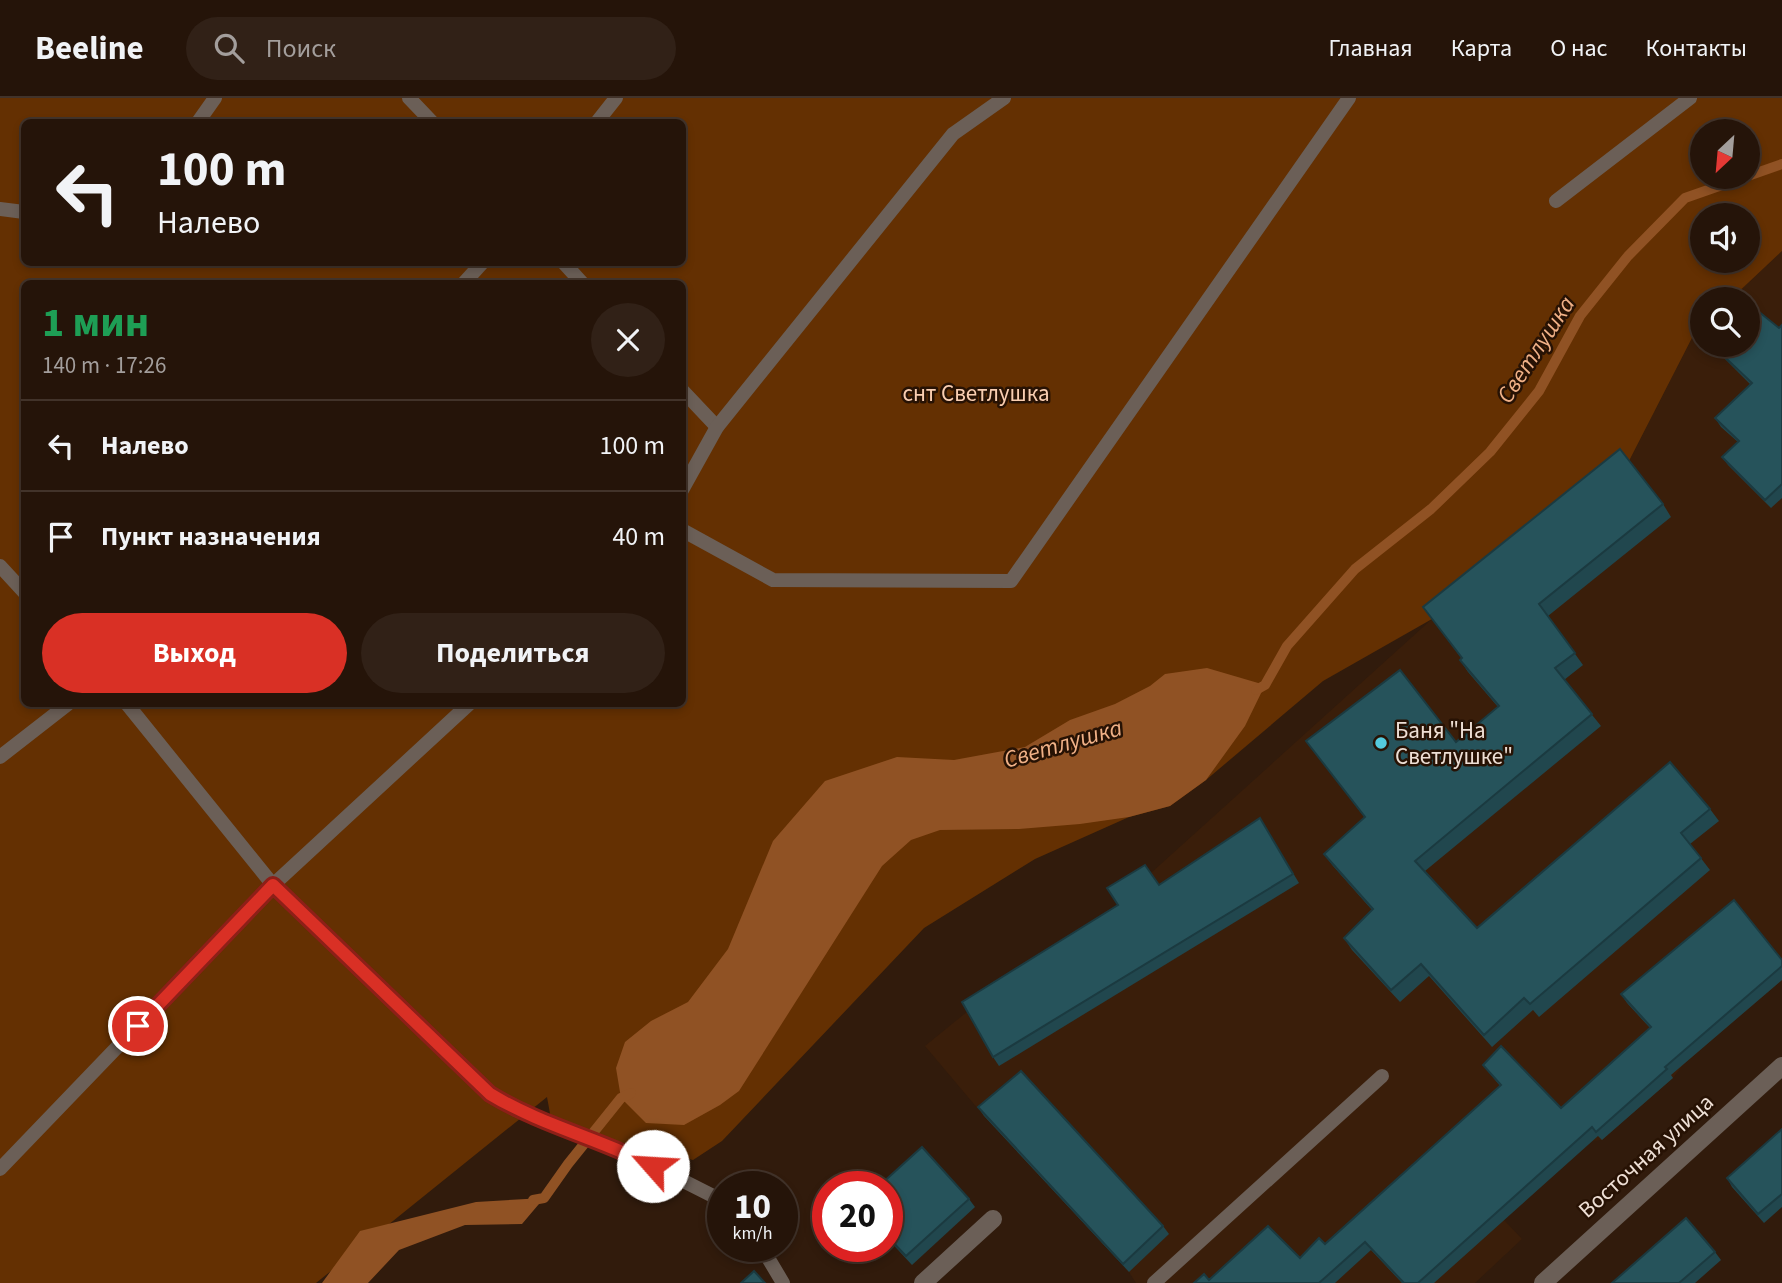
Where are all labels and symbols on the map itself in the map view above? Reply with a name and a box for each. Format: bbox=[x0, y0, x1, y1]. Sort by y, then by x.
north arrow bbox=[1690, 119, 1760, 189]
water label: Светлушка bbox=[1488, 289, 1584, 411]
park label: снт Светлушка bbox=[902, 377, 1050, 410]
water label: Светлушка bbox=[1000, 710, 1126, 778]
place label: Баня "На Светлушке" bbox=[1395, 714, 1513, 773]
marker: Баня "На Светлушке" bbox=[1373, 735, 1389, 751]
pin bbox=[108, 996, 168, 1056]
street label: Восточная улица bbox=[1571, 1086, 1721, 1226]
position arrow bbox=[616, 1129, 690, 1203]
speed limit sign: 20 bbox=[812, 1171, 903, 1262]

